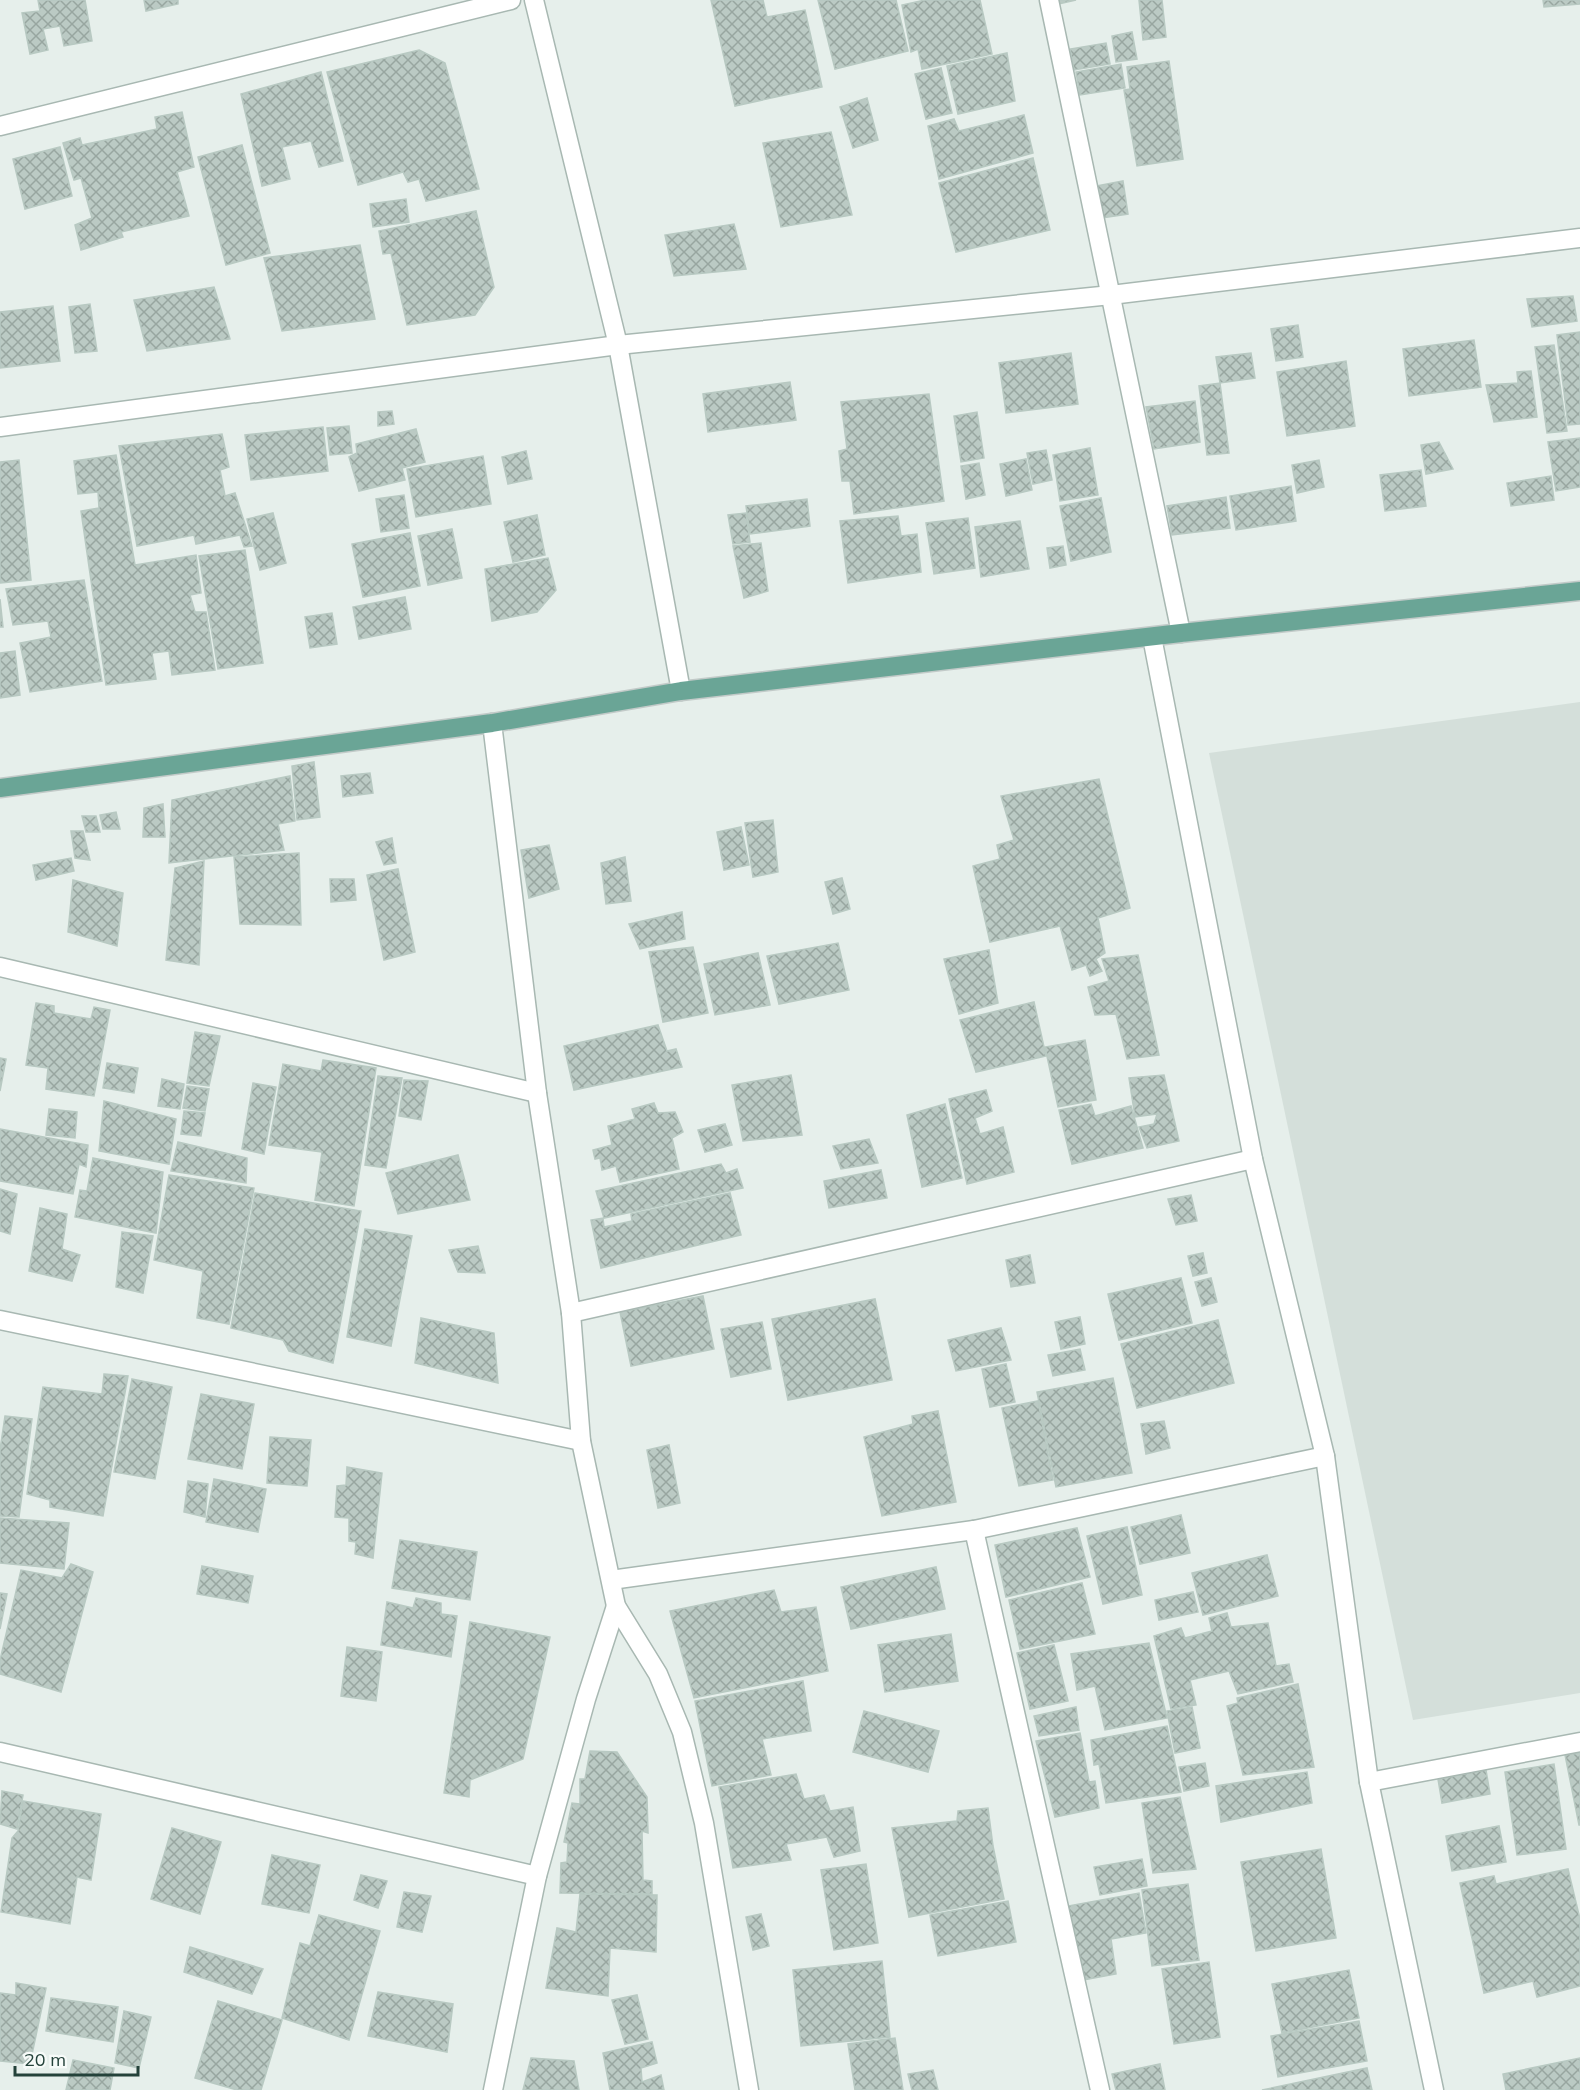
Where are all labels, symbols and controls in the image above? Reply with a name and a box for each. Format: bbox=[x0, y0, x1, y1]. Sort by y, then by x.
scale bar bbox=[15, 2039, 138, 2077]
text: 20 m bbox=[24, 2048, 66, 2071]

